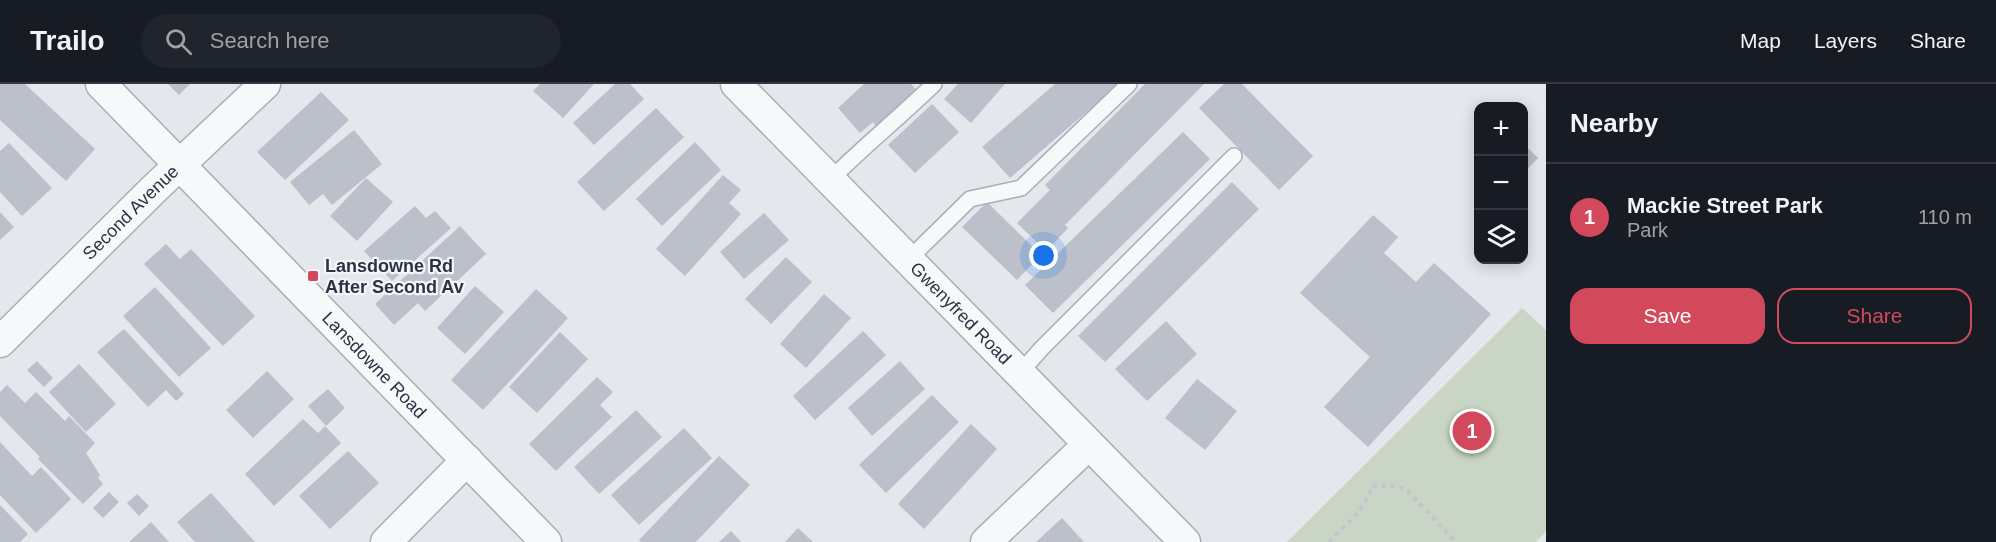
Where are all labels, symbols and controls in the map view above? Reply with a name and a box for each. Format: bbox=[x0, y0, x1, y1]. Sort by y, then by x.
search box bbox=[141, 14, 561, 68]
text: Trailo bbox=[30, 25, 105, 56]
icon: search bbox=[162, 25, 195, 58]
text: Search here bbox=[210, 28, 330, 53]
text: Map bbox=[1740, 29, 1781, 52]
text: Layers bbox=[1814, 29, 1877, 52]
text: Share bbox=[1910, 29, 1966, 52]
map controls bbox=[1474, 102, 1528, 264]
button: + bbox=[1474, 102, 1528, 156]
text: Nearby bbox=[1570, 108, 1658, 138]
button: − bbox=[1474, 156, 1528, 210]
street label: Second Avenue bbox=[79, 161, 183, 264]
text: Mackie Street Park bbox=[1627, 193, 1823, 218]
text: 1 bbox=[1584, 206, 1595, 228]
text: 110 m bbox=[1918, 206, 1972, 228]
button: layers bbox=[1474, 210, 1528, 264]
text: Park bbox=[1627, 219, 1668, 241]
your location bbox=[1029, 241, 1058, 270]
place label: Lansdowne Rd After Second Av bbox=[325, 256, 464, 297]
street label: Gwenyfred Road bbox=[906, 258, 1015, 368]
marker: Lansdowne Rd After Second Av bbox=[306, 269, 320, 283]
button: Save bbox=[1570, 288, 1765, 344]
button: Share bbox=[1777, 288, 1972, 344]
street label: Lansdowne Road bbox=[318, 308, 430, 422]
pin: 1 bbox=[1452, 408, 1492, 454]

